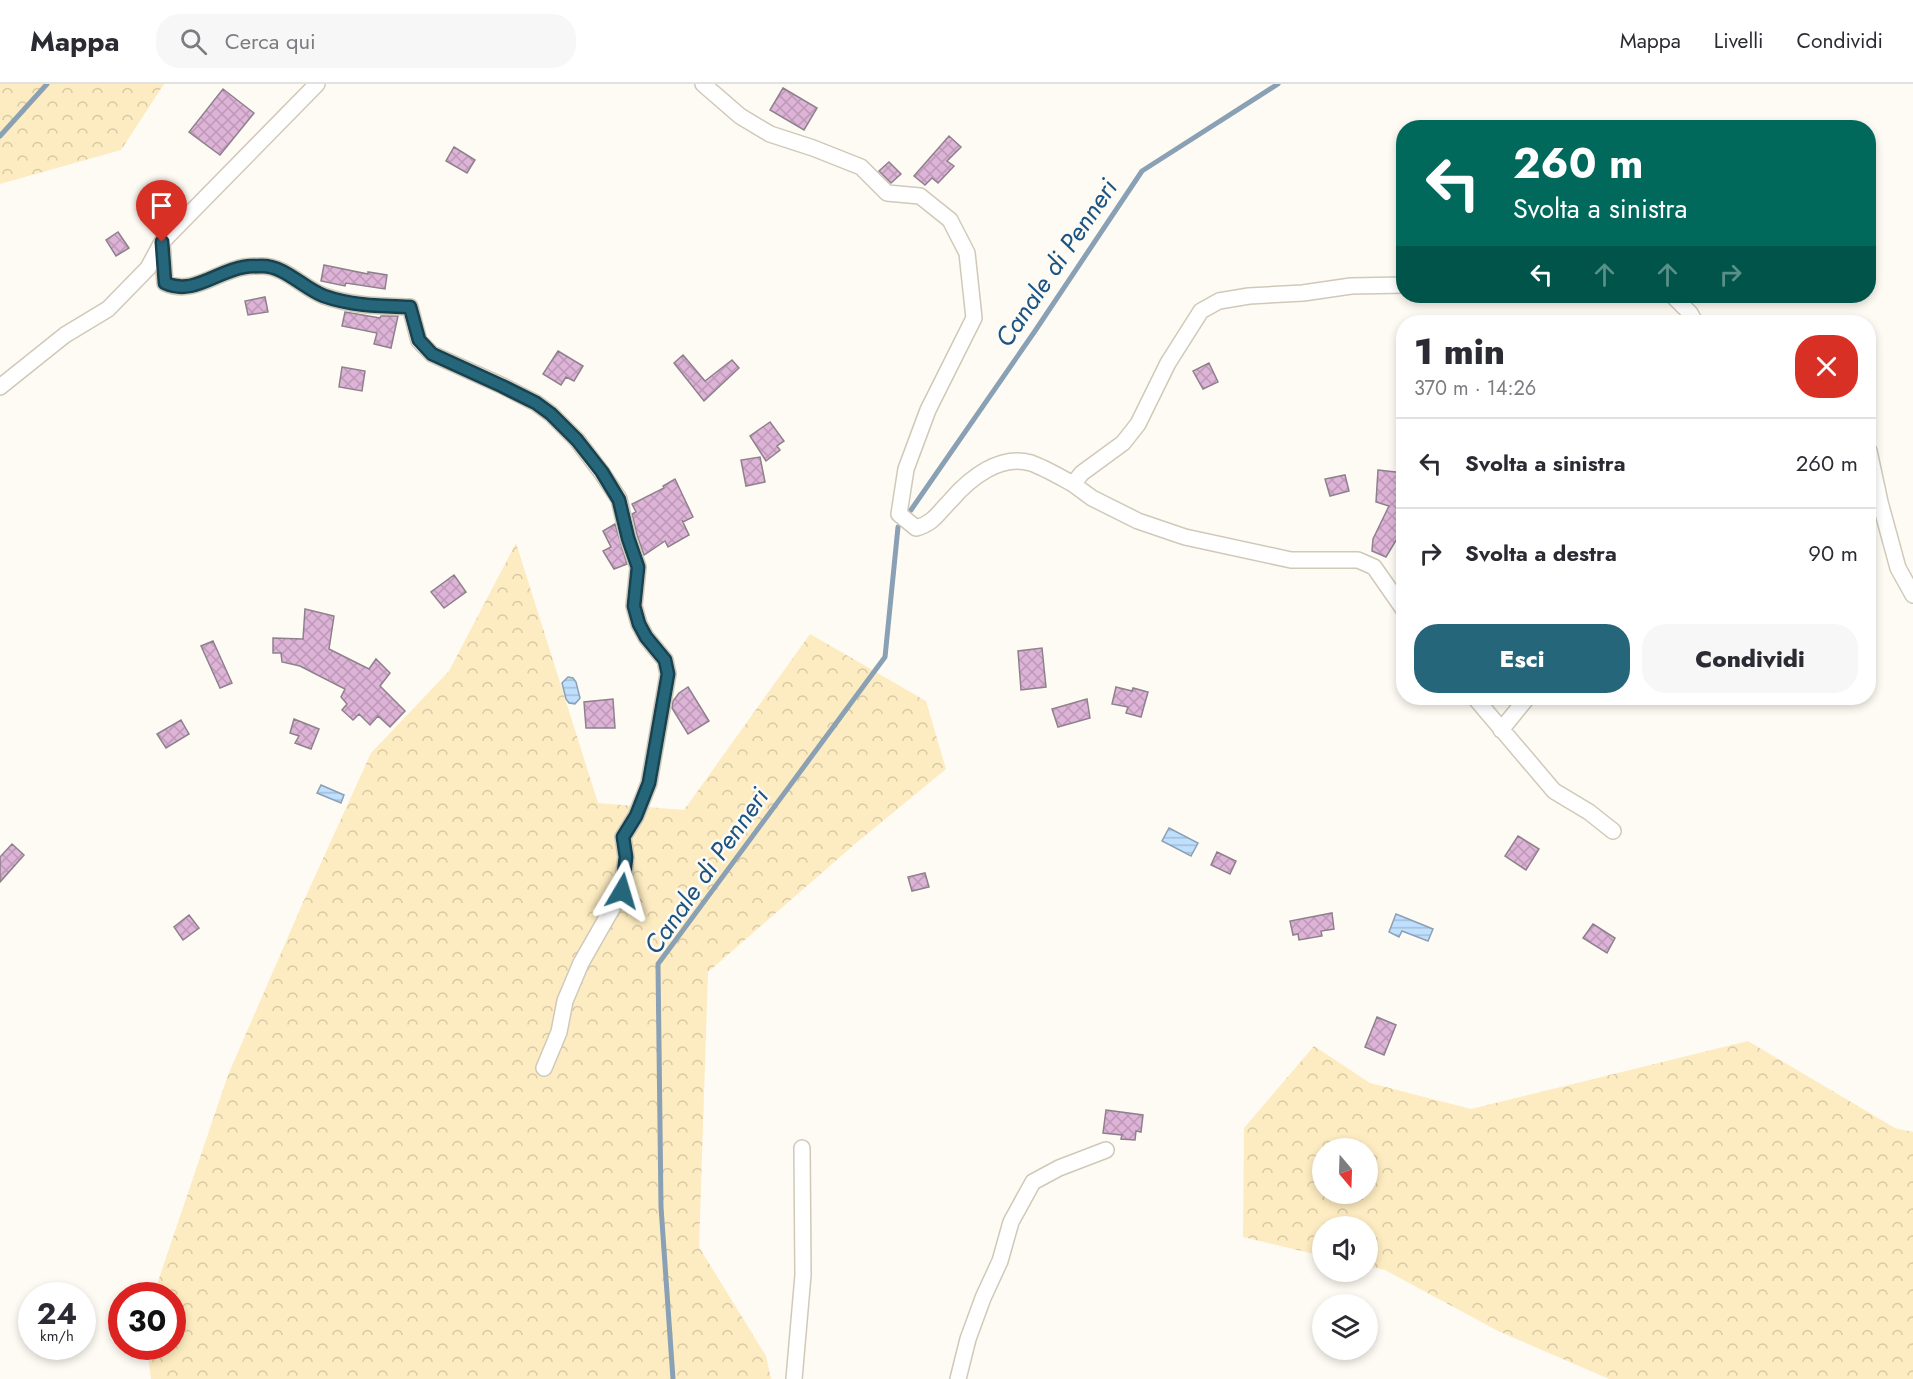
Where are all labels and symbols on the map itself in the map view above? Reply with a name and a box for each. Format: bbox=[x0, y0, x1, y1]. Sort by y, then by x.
water label: Canale di Penneri bbox=[986, 171, 1127, 355]
pin bbox=[136, 180, 187, 242]
water label: Canale di Penneri bbox=[634, 780, 778, 962]
position arrow bbox=[590, 859, 654, 923]
north arrow bbox=[1312, 1138, 1378, 1204]
speed limit sign: 30 bbox=[108, 1282, 186, 1360]

